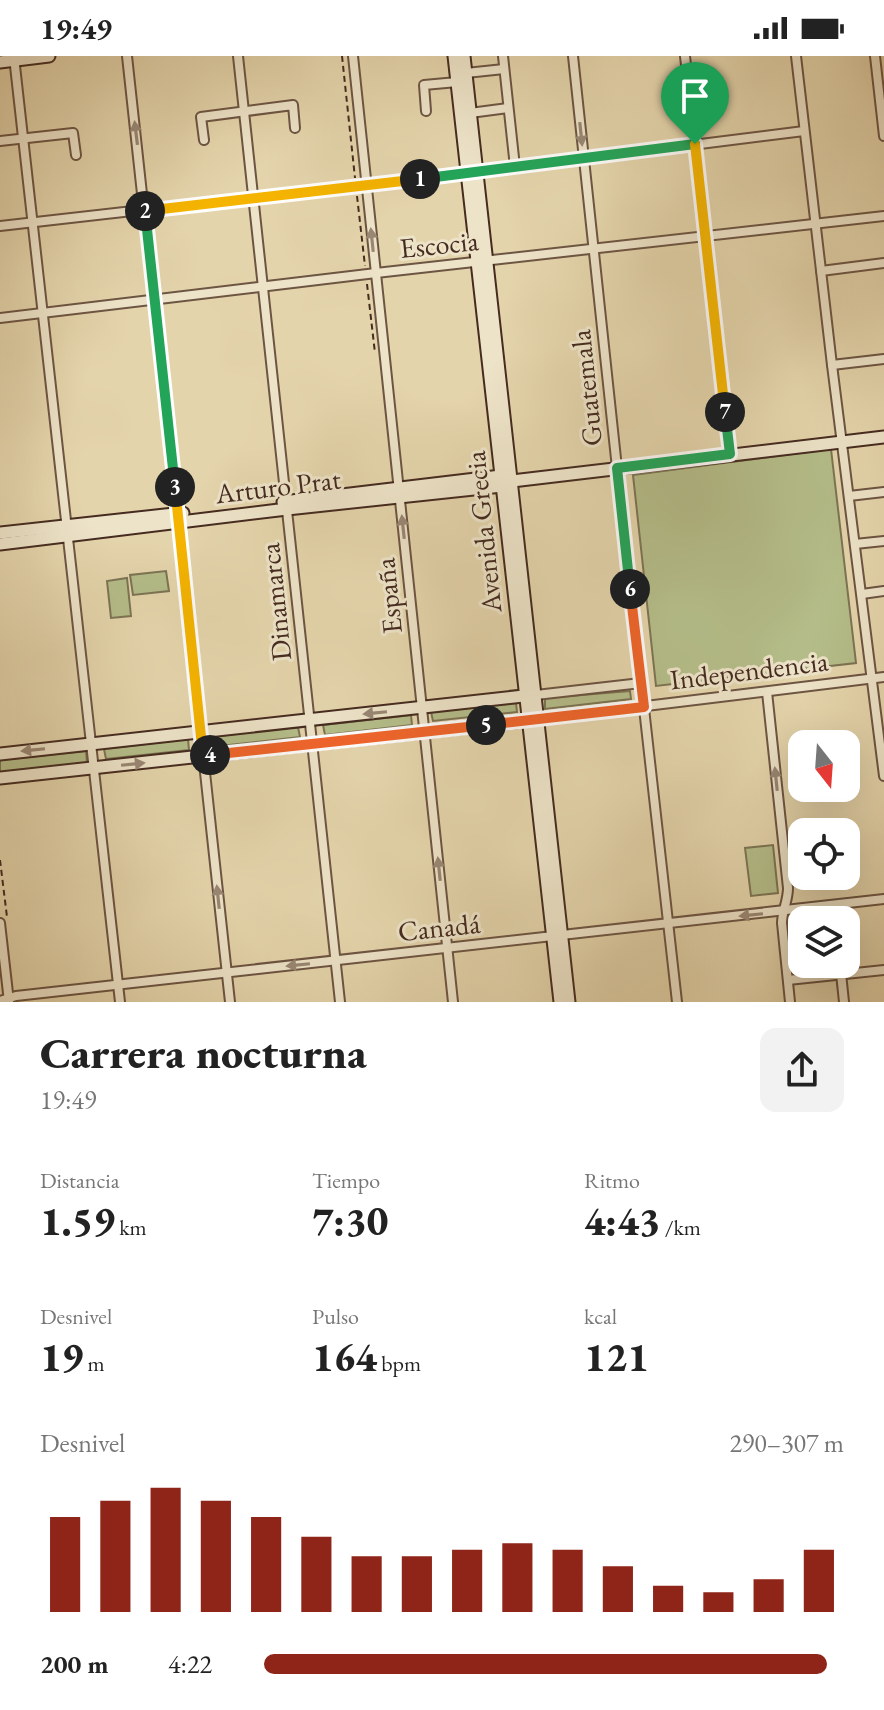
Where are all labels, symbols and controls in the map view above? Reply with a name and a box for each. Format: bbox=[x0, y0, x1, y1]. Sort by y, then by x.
text: 19:49 bbox=[40, 9, 112, 48]
pin bbox=[661, 62, 729, 144]
icon: arrive bbox=[673, 74, 717, 118]
one-way arrow bbox=[129, 120, 142, 145]
one-way arrow bbox=[575, 121, 588, 146]
pin: 1 bbox=[400, 159, 440, 199]
text: 1 bbox=[414, 164, 426, 193]
pin: 2 bbox=[125, 191, 165, 231]
text: 2 bbox=[139, 196, 151, 225]
street label: Escocia bbox=[398, 222, 481, 266]
one-way arrow bbox=[366, 227, 379, 252]
street label: Guatemala bbox=[562, 327, 610, 448]
pin: 7 bbox=[705, 392, 745, 432]
text: 7 bbox=[719, 397, 731, 426]
street label: Avenida Grecia bbox=[457, 449, 509, 616]
street label: Arturo Prat bbox=[212, 460, 343, 512]
pin: 3 bbox=[155, 467, 195, 507]
text: 3 bbox=[169, 472, 181, 501]
one-way arrow bbox=[396, 514, 409, 539]
street label: Dinamarca bbox=[251, 540, 299, 663]
street label: España bbox=[366, 556, 410, 636]
pin: 6 bbox=[610, 569, 650, 609]
text: 6 bbox=[624, 574, 636, 603]
street label: Independencia bbox=[668, 642, 831, 698]
pin: 5 bbox=[466, 705, 506, 745]
one-way arrow bbox=[362, 707, 387, 720]
text: 5 bbox=[480, 710, 492, 739]
north arrow bbox=[788, 730, 860, 802]
map controls bbox=[788, 730, 860, 978]
pin: 4 bbox=[190, 735, 230, 775]
text: 4 bbox=[204, 740, 216, 769]
one-way arrow bbox=[20, 744, 45, 757]
one-way arrow bbox=[121, 757, 146, 770]
one-way arrow bbox=[770, 766, 783, 791]
button: locate bbox=[788, 818, 860, 890]
one-way arrow bbox=[433, 856, 446, 881]
one-way arrow bbox=[212, 884, 225, 909]
street label: Canadá bbox=[396, 905, 483, 949]
button: layers bbox=[788, 906, 860, 978]
one-way arrow bbox=[738, 908, 763, 921]
one-way arrow bbox=[285, 958, 310, 971]
text: Carrera nocturna bbox=[40, 1024, 367, 1081]
button: share bbox=[760, 1028, 844, 1112]
text: 19:49 bbox=[40, 1083, 96, 1117]
text: Distancia bbox=[40, 1166, 120, 1195]
text: Tiempo bbox=[312, 1166, 380, 1195]
text: Ritmo bbox=[584, 1166, 640, 1195]
text: 1.59 bbox=[40, 1195, 115, 1247]
text: 7:30 bbox=[312, 1195, 388, 1247]
text: 4:43 bbox=[584, 1195, 660, 1247]
text: km bbox=[115, 1213, 147, 1242]
text: /km bbox=[660, 1213, 701, 1242]
text: Desnivel bbox=[40, 1302, 112, 1331]
text: Pulso bbox=[312, 1302, 359, 1331]
text: kcal bbox=[584, 1302, 617, 1331]
text: 19 bbox=[40, 1331, 83, 1383]
text: 164 bbox=[312, 1331, 377, 1383]
text: 121 bbox=[584, 1331, 649, 1383]
text: m bbox=[83, 1349, 105, 1378]
text: bpm bbox=[377, 1349, 421, 1378]
text: Desnivel bbox=[40, 1426, 125, 1460]
text: 290–307 m bbox=[729, 1426, 844, 1460]
text: 200 m bbox=[40, 1647, 108, 1681]
text: 4:22 bbox=[168, 1647, 212, 1681]

